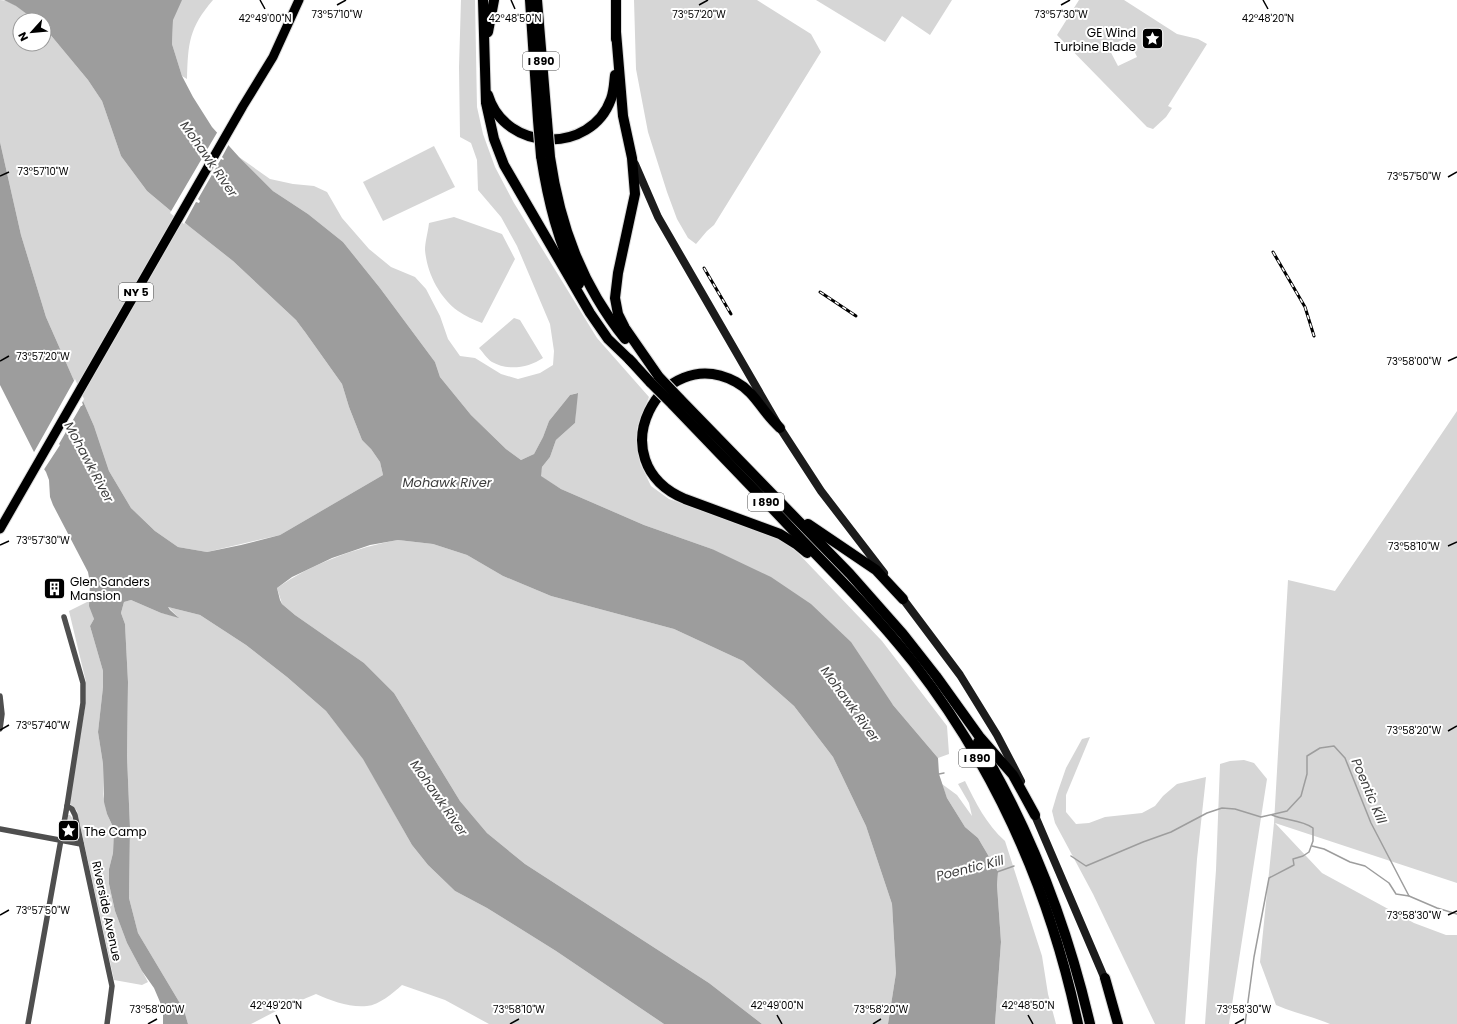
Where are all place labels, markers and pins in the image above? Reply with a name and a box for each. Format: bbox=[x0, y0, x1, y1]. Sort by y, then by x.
place label: GE Wind Turbine Blade bbox=[1054, 24, 1136, 55]
place icon: GE Wind Turbine Blade bbox=[1139, 26, 1165, 52]
place label: Glen Sanders Mansion bbox=[70, 573, 150, 604]
building icon: Glen Sanders Mansion bbox=[42, 575, 68, 601]
place icon: The Camp bbox=[56, 818, 82, 844]
place label: The Camp bbox=[84, 823, 147, 840]

